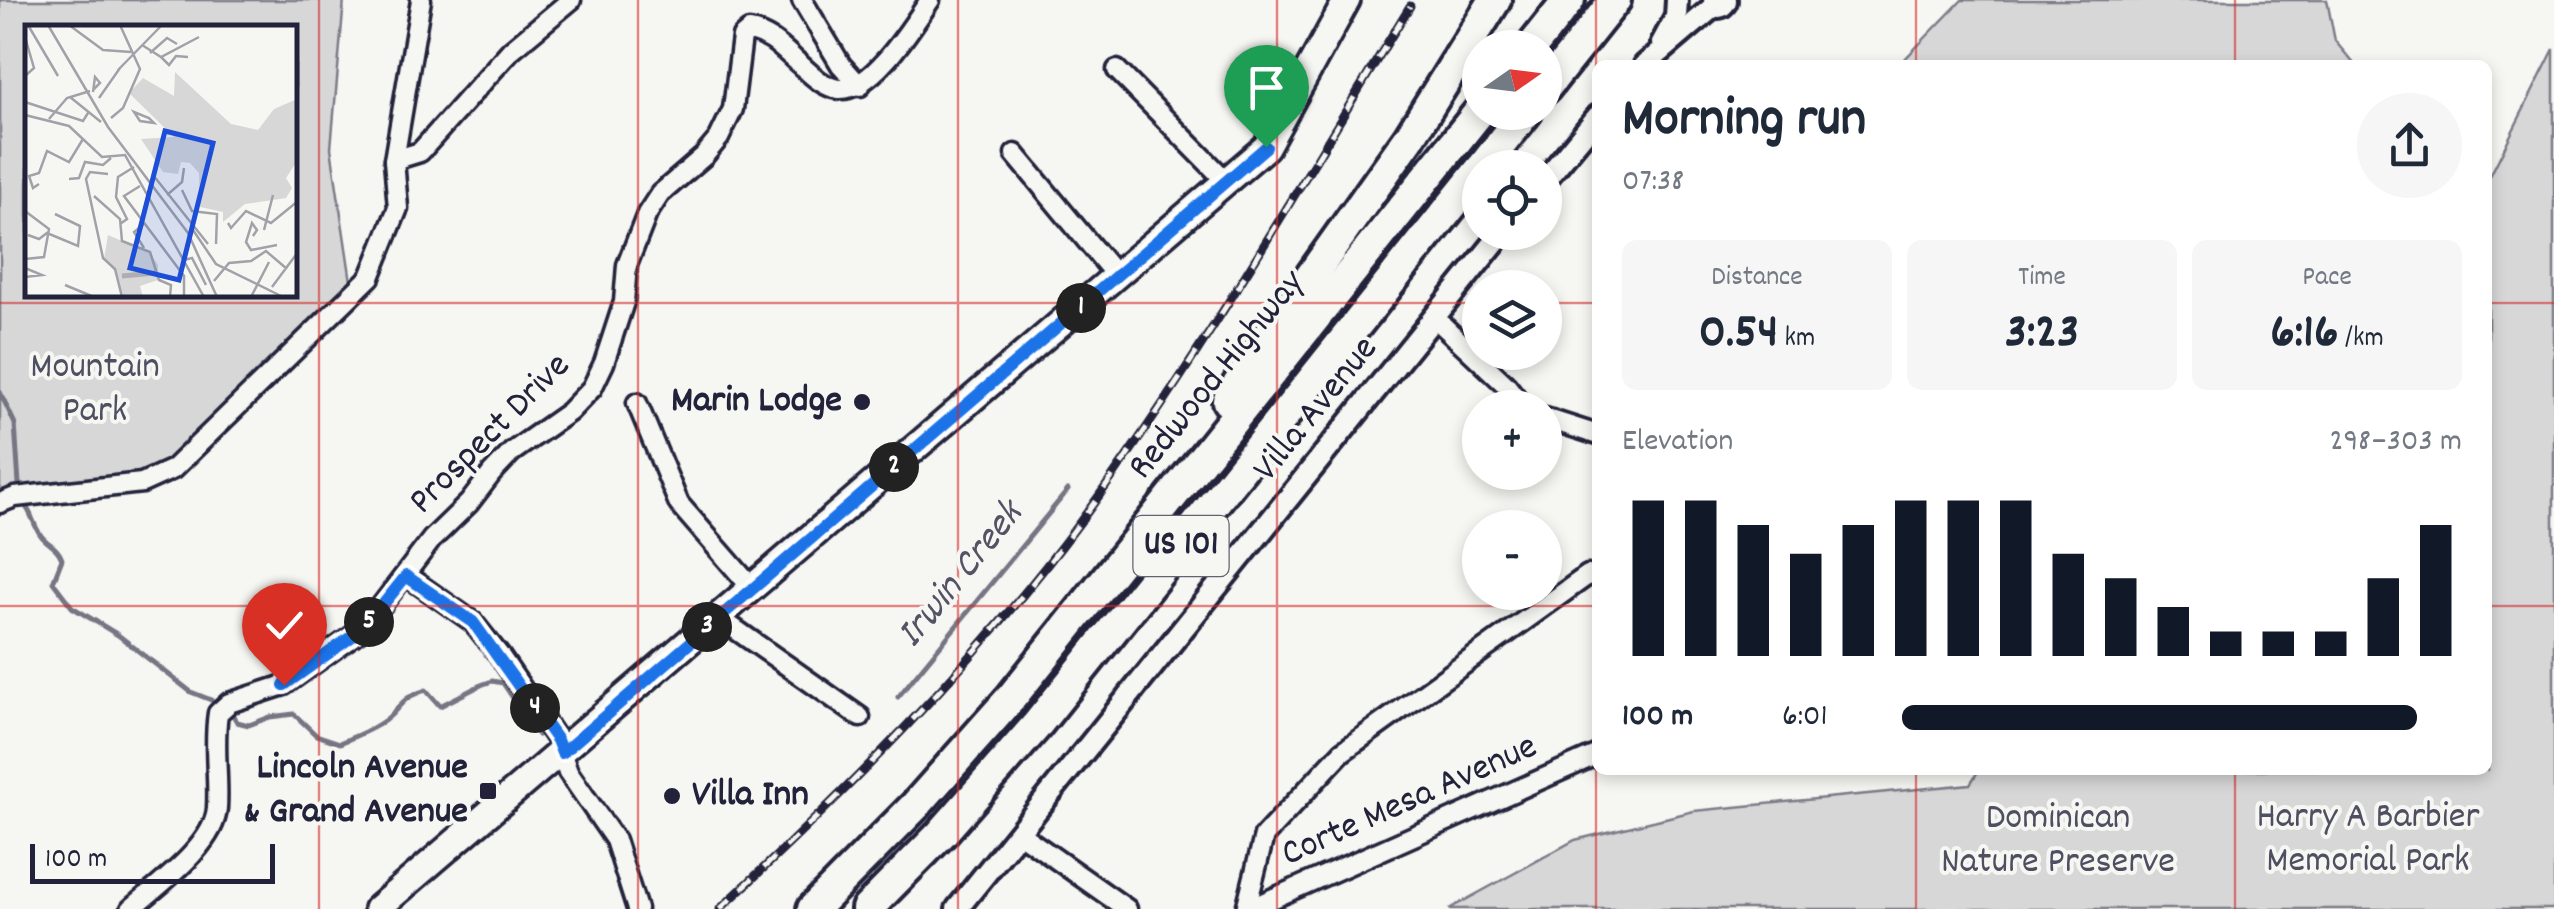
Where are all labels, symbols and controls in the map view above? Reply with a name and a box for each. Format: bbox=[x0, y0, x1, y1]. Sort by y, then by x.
inset map bbox=[25, 25, 298, 298]
north arrow bbox=[1462, 30, 1562, 130]
map controls bbox=[1462, 30, 1562, 610]
pin bbox=[1224, 45, 1309, 148]
icon: arrive bbox=[1239, 60, 1294, 115]
text: Morning run bbox=[1622, 83, 1866, 162]
button: share bbox=[2357, 93, 2462, 198]
button: locate bbox=[1462, 150, 1562, 250]
text: 07:38 bbox=[1622, 160, 1684, 206]
street label: Redwood Highway bbox=[1116, 259, 1320, 493]
text: Distance bbox=[1711, 259, 1803, 299]
text: Time bbox=[2018, 259, 2066, 299]
text: Pace bbox=[2302, 259, 2352, 299]
button: layers bbox=[1462, 270, 1562, 370]
pin: 1 bbox=[1056, 283, 1106, 333]
text: 1 bbox=[1078, 288, 1084, 328]
text: 0.54 bbox=[1699, 299, 1778, 371]
text: 3:23 bbox=[2005, 299, 2079, 371]
text: 6:16 bbox=[2270, 299, 2339, 371]
text: km bbox=[1778, 320, 1815, 360]
text: /km bbox=[2339, 320, 2384, 360]
street label: Villa Avenue bbox=[1241, 325, 1393, 495]
park label: Mountain Park bbox=[30, 341, 160, 440]
street label: Prospect Drive bbox=[397, 341, 585, 529]
place label: Marin Lodge bbox=[671, 375, 842, 430]
button: + bbox=[1462, 390, 1562, 490]
marker: Marin Lodge bbox=[851, 391, 873, 413]
text: Elevation bbox=[1622, 420, 1733, 466]
text: 298–303 m bbox=[2329, 420, 2462, 466]
pin: 2 bbox=[869, 442, 919, 492]
text: 2 bbox=[888, 447, 900, 487]
water label: Irwin Creek bbox=[885, 488, 1041, 662]
button: − bbox=[1462, 510, 1562, 610]
road number: US 101 bbox=[1134, 516, 1228, 576]
pin bbox=[242, 583, 327, 686]
pin: 5 bbox=[344, 597, 394, 647]
icon: check bbox=[257, 598, 312, 653]
text: 5 bbox=[363, 602, 375, 642]
pin: 3 bbox=[682, 602, 732, 652]
text: 3 bbox=[701, 607, 713, 647]
pin: 4 bbox=[510, 683, 560, 733]
text: 4 bbox=[529, 688, 541, 728]
text: 100 m bbox=[1622, 695, 1693, 741]
text: 6:01 bbox=[1782, 695, 1827, 741]
street label: Corte Mesa Avenue bbox=[1273, 721, 1547, 883]
place label: Lincoln Avenue & Grand Avenue bbox=[243, 742, 468, 841]
place label: Villa Inn bbox=[692, 769, 809, 824]
marker: Lincoln Avenue & Grand Avenue bbox=[477, 780, 499, 802]
marker: Villa Inn bbox=[661, 785, 683, 807]
park label: Harry A Barbier Memorial Park bbox=[2256, 791, 2480, 890]
park label: Dominican Nature Preserve bbox=[1941, 792, 2175, 891]
scale bar bbox=[30, 839, 275, 884]
text: 100 m bbox=[45, 841, 107, 881]

